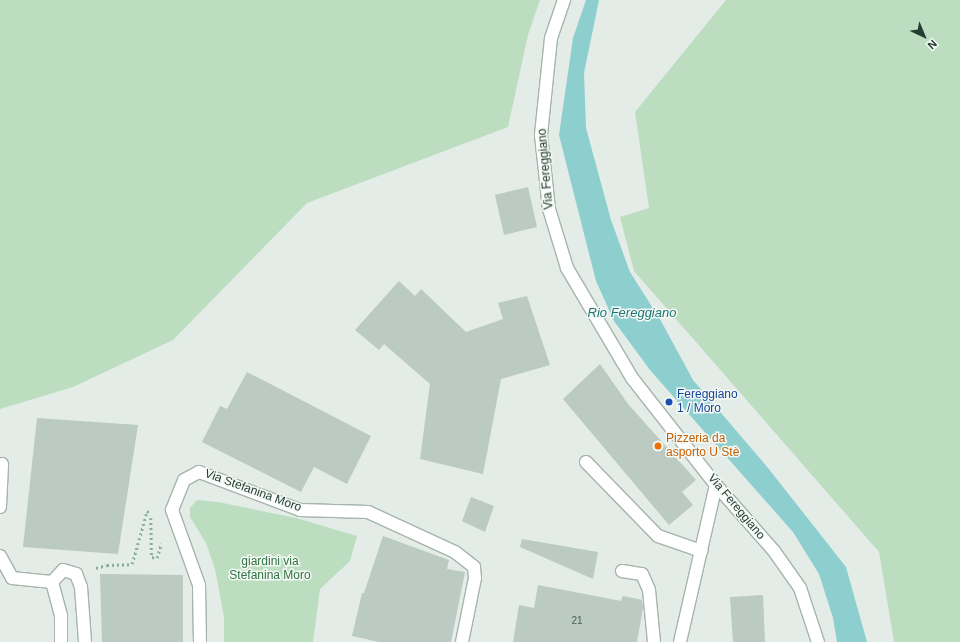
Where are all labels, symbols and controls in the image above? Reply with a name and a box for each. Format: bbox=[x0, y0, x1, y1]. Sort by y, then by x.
north arrow bbox=[904, 16, 944, 56]
text: N bbox=[925, 38, 939, 52]
street label: Via Fereggiano bbox=[535, 128, 557, 210]
water label: Rio Fereggiano bbox=[588, 305, 676, 321]
place label: Fereggiano 1 / Moro bbox=[677, 388, 738, 416]
marker: Fereggiano 1 / Moro bbox=[664, 397, 674, 407]
place label: Pizzeria da asporto U Stè bbox=[666, 432, 739, 460]
marker: Pizzeria da asporto U Stè bbox=[653, 441, 663, 451]
street label: Via Stefanina Moro bbox=[203, 467, 303, 515]
street label: Via Fereggiano bbox=[704, 471, 768, 543]
park label: giardini via Stefanina Moro bbox=[229, 555, 311, 583]
house number: 21 bbox=[571, 615, 583, 627]

